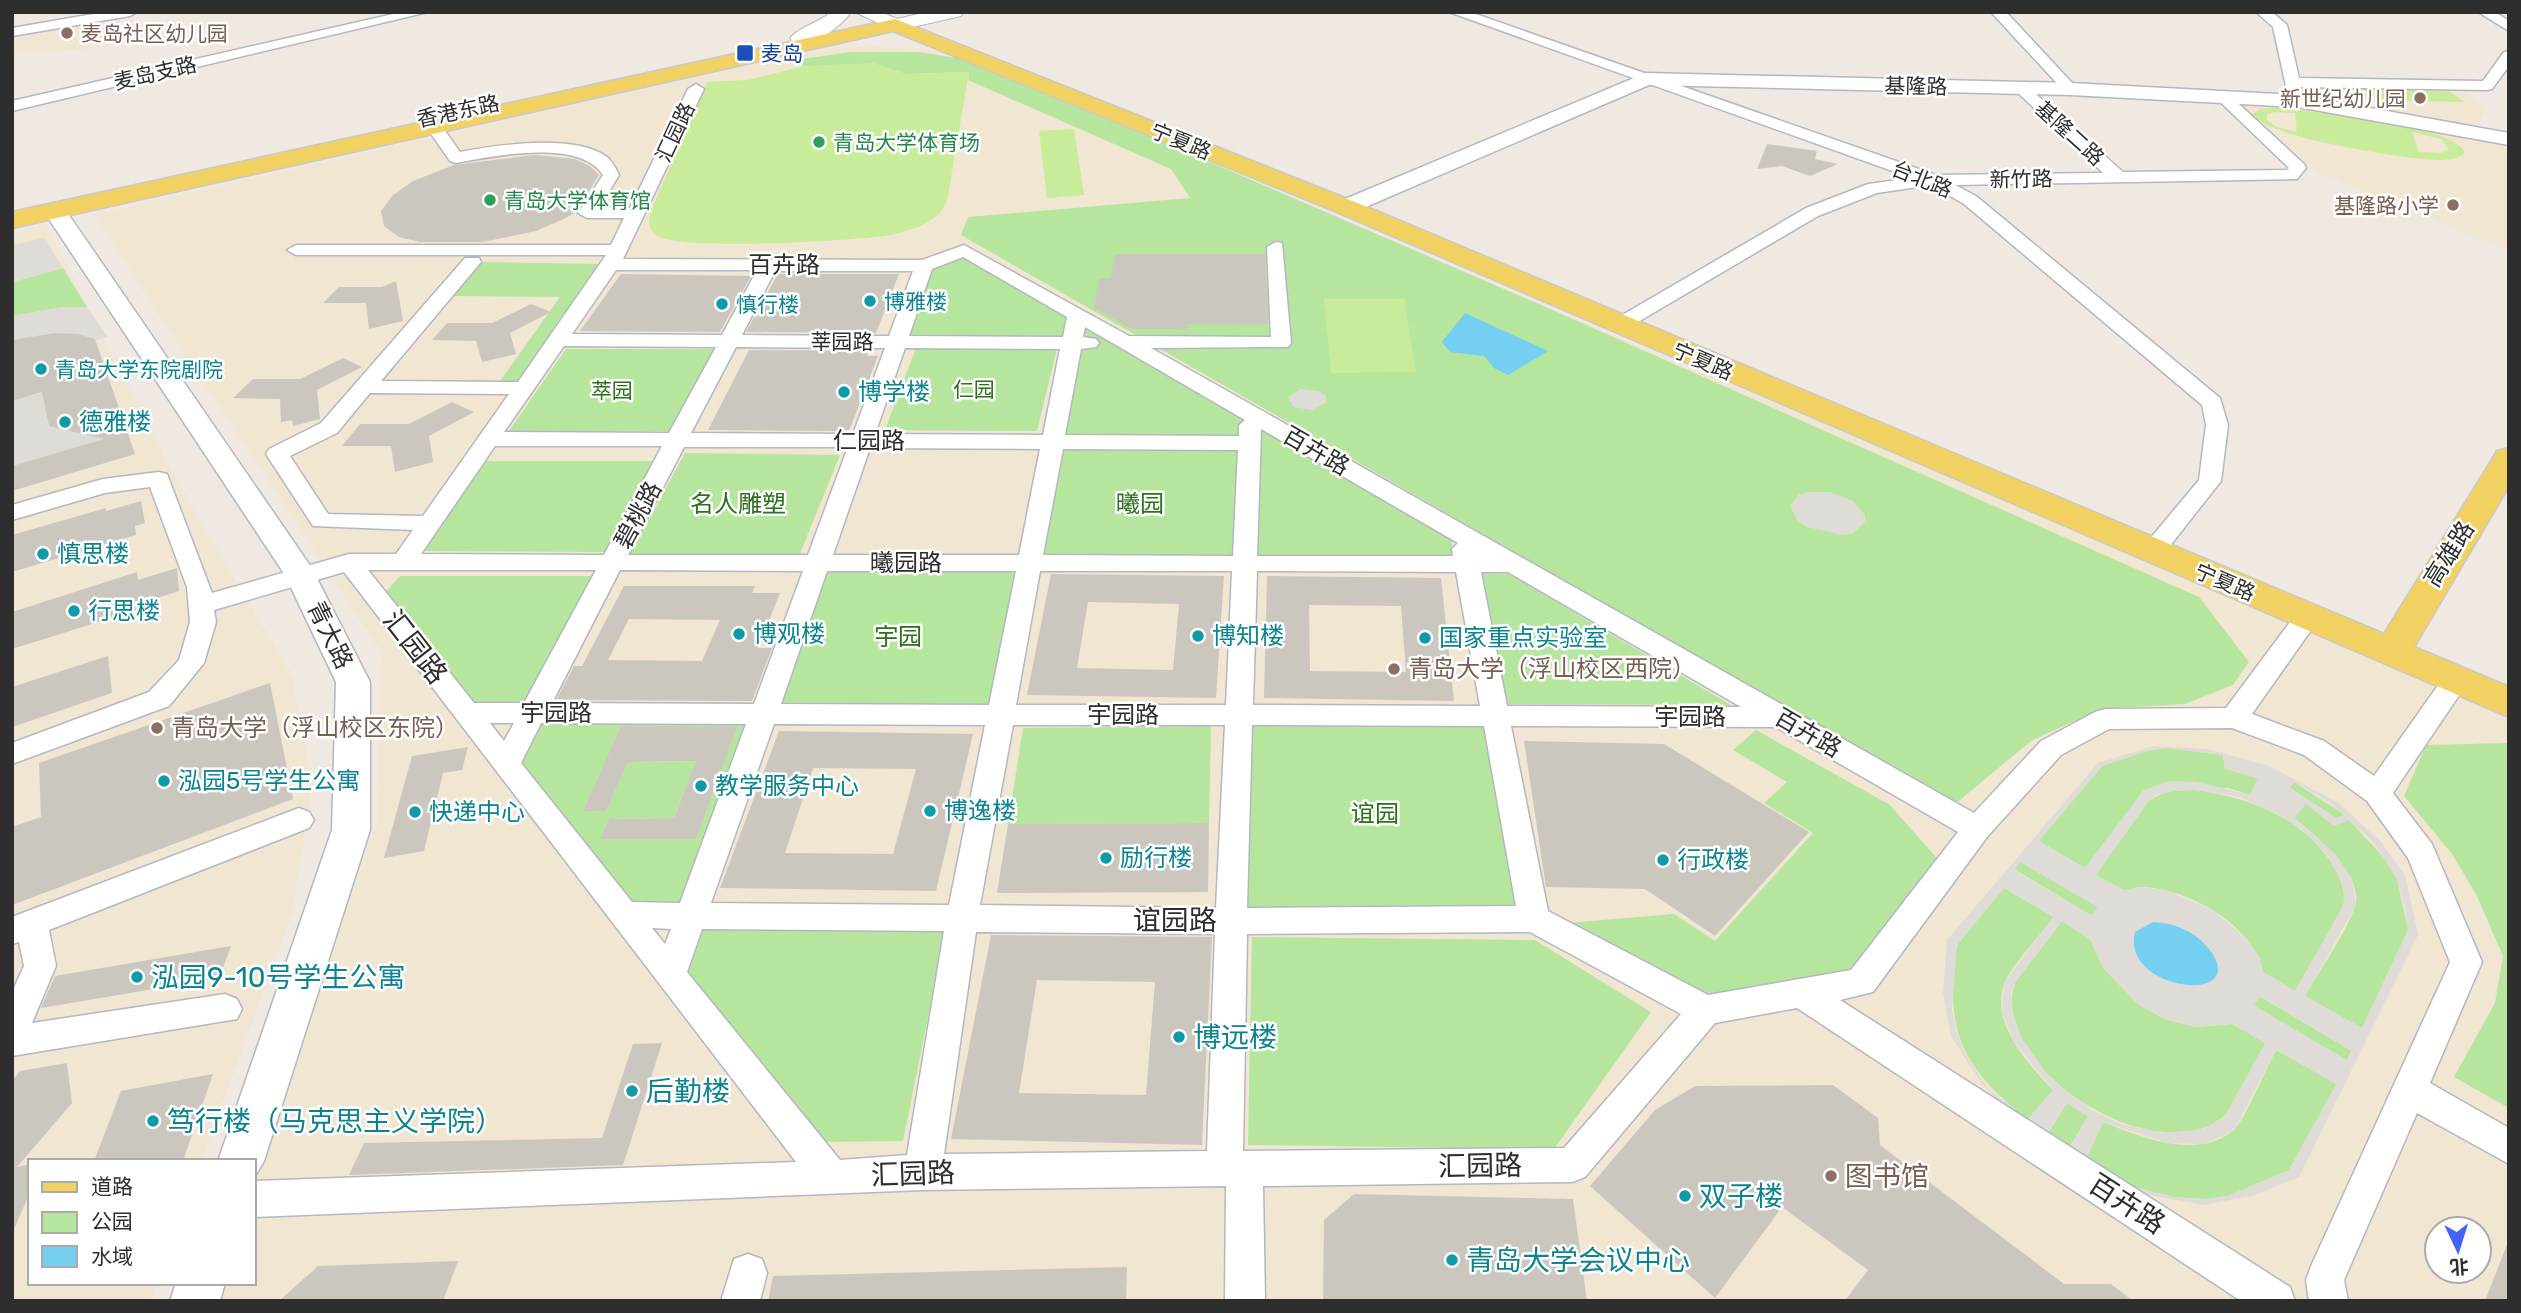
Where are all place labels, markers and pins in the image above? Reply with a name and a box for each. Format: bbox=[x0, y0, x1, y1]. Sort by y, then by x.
place label: 麦岛社区幼儿园 bbox=[81, 21, 228, 46]
marker: 麦岛社区幼儿园 bbox=[59, 25, 75, 41]
place label: 麦岛 bbox=[761, 41, 803, 66]
marker: 麦岛 bbox=[735, 43, 755, 63]
place label: 新世纪幼儿园 bbox=[2280, 86, 2406, 111]
marker: 新世纪幼儿园 bbox=[2412, 90, 2428, 106]
place label: 青岛大学体育场 bbox=[833, 130, 980, 155]
marker: 青岛大学体育场 bbox=[811, 134, 827, 150]
place label: 青岛大学体育馆 bbox=[504, 188, 651, 213]
marker: 青岛大学体育馆 bbox=[482, 192, 498, 208]
place label: 基隆路小学 bbox=[2334, 193, 2439, 218]
marker: 基隆路小学 bbox=[2445, 197, 2461, 213]
place label: 博雅楼 bbox=[884, 289, 947, 314]
place label: 慎行楼 bbox=[736, 292, 799, 317]
marker: 博雅楼 bbox=[862, 293, 878, 309]
marker: 慎行楼 bbox=[714, 296, 730, 312]
place label: 青岛大学东院剧院 bbox=[55, 357, 223, 382]
marker: 青岛大学东院剧院 bbox=[33, 361, 49, 377]
place label: 博学楼 bbox=[858, 378, 930, 406]
marker: 博学楼 bbox=[836, 384, 852, 400]
place label: 德雅楼 bbox=[79, 408, 151, 436]
marker: 德雅楼 bbox=[57, 414, 73, 430]
place label: 慎思楼 bbox=[57, 540, 129, 568]
marker: 慎思楼 bbox=[35, 546, 51, 562]
place label: 行思楼 bbox=[88, 597, 160, 625]
marker: 行思楼 bbox=[66, 603, 82, 619]
place label: 博观楼 bbox=[753, 620, 825, 648]
place label: 博知楼 bbox=[1212, 622, 1284, 650]
place label: 国家重点实验室 bbox=[1439, 624, 1607, 652]
marker: 博观楼 bbox=[731, 626, 747, 642]
marker: 博知楼 bbox=[1190, 628, 1206, 644]
marker: 国家重点实验室 bbox=[1417, 630, 1433, 646]
place label: 青岛大学（浮山校区西院） bbox=[1408, 655, 1696, 683]
marker: 青岛大学（浮山校区西院） bbox=[1386, 661, 1402, 677]
place label: 青岛大学（浮山校区东院） bbox=[171, 714, 459, 742]
marker: 青岛大学（浮山校区东院） bbox=[149, 720, 165, 736]
place label: 泓园5号学生公寓 bbox=[178, 767, 360, 795]
place label: 教学服务中心 bbox=[715, 772, 859, 800]
marker: 泓园5号学生公寓 bbox=[156, 773, 172, 789]
marker: 教学服务中心 bbox=[693, 778, 709, 794]
place label: 博逸楼 bbox=[944, 797, 1016, 825]
place label: 快递中心 bbox=[429, 798, 525, 826]
marker: 博逸楼 bbox=[922, 803, 938, 819]
marker: 快递中心 bbox=[407, 804, 423, 820]
place label: 励行楼 bbox=[1120, 844, 1192, 872]
place label: 行政楼 bbox=[1677, 846, 1749, 874]
marker: 励行楼 bbox=[1098, 850, 1114, 866]
marker: 行政楼 bbox=[1655, 852, 1671, 868]
place label: 泓园9-10号学生公寓 bbox=[151, 961, 405, 994]
marker: 泓园9-10号学生公寓 bbox=[129, 969, 145, 985]
place label: 博远楼 bbox=[1193, 1021, 1277, 1054]
marker: 博远楼 bbox=[1171, 1029, 1187, 1045]
place label: 后勤楼 bbox=[646, 1075, 730, 1108]
marker: 后勤楼 bbox=[624, 1083, 640, 1099]
place label: 笃行楼（马克思主义学院） bbox=[167, 1105, 503, 1138]
marker: 笃行楼（马克思主义学院） bbox=[145, 1113, 161, 1129]
place label: 图书馆 bbox=[1845, 1160, 1929, 1193]
marker: 图书馆 bbox=[1823, 1168, 1839, 1184]
place label: 双子楼 bbox=[1699, 1180, 1783, 1213]
marker: 双子楼 bbox=[1677, 1188, 1693, 1204]
place label: 青岛大学会议中心 bbox=[1466, 1244, 1690, 1277]
marker: 青岛大学会议中心 bbox=[1444, 1252, 1460, 1268]

